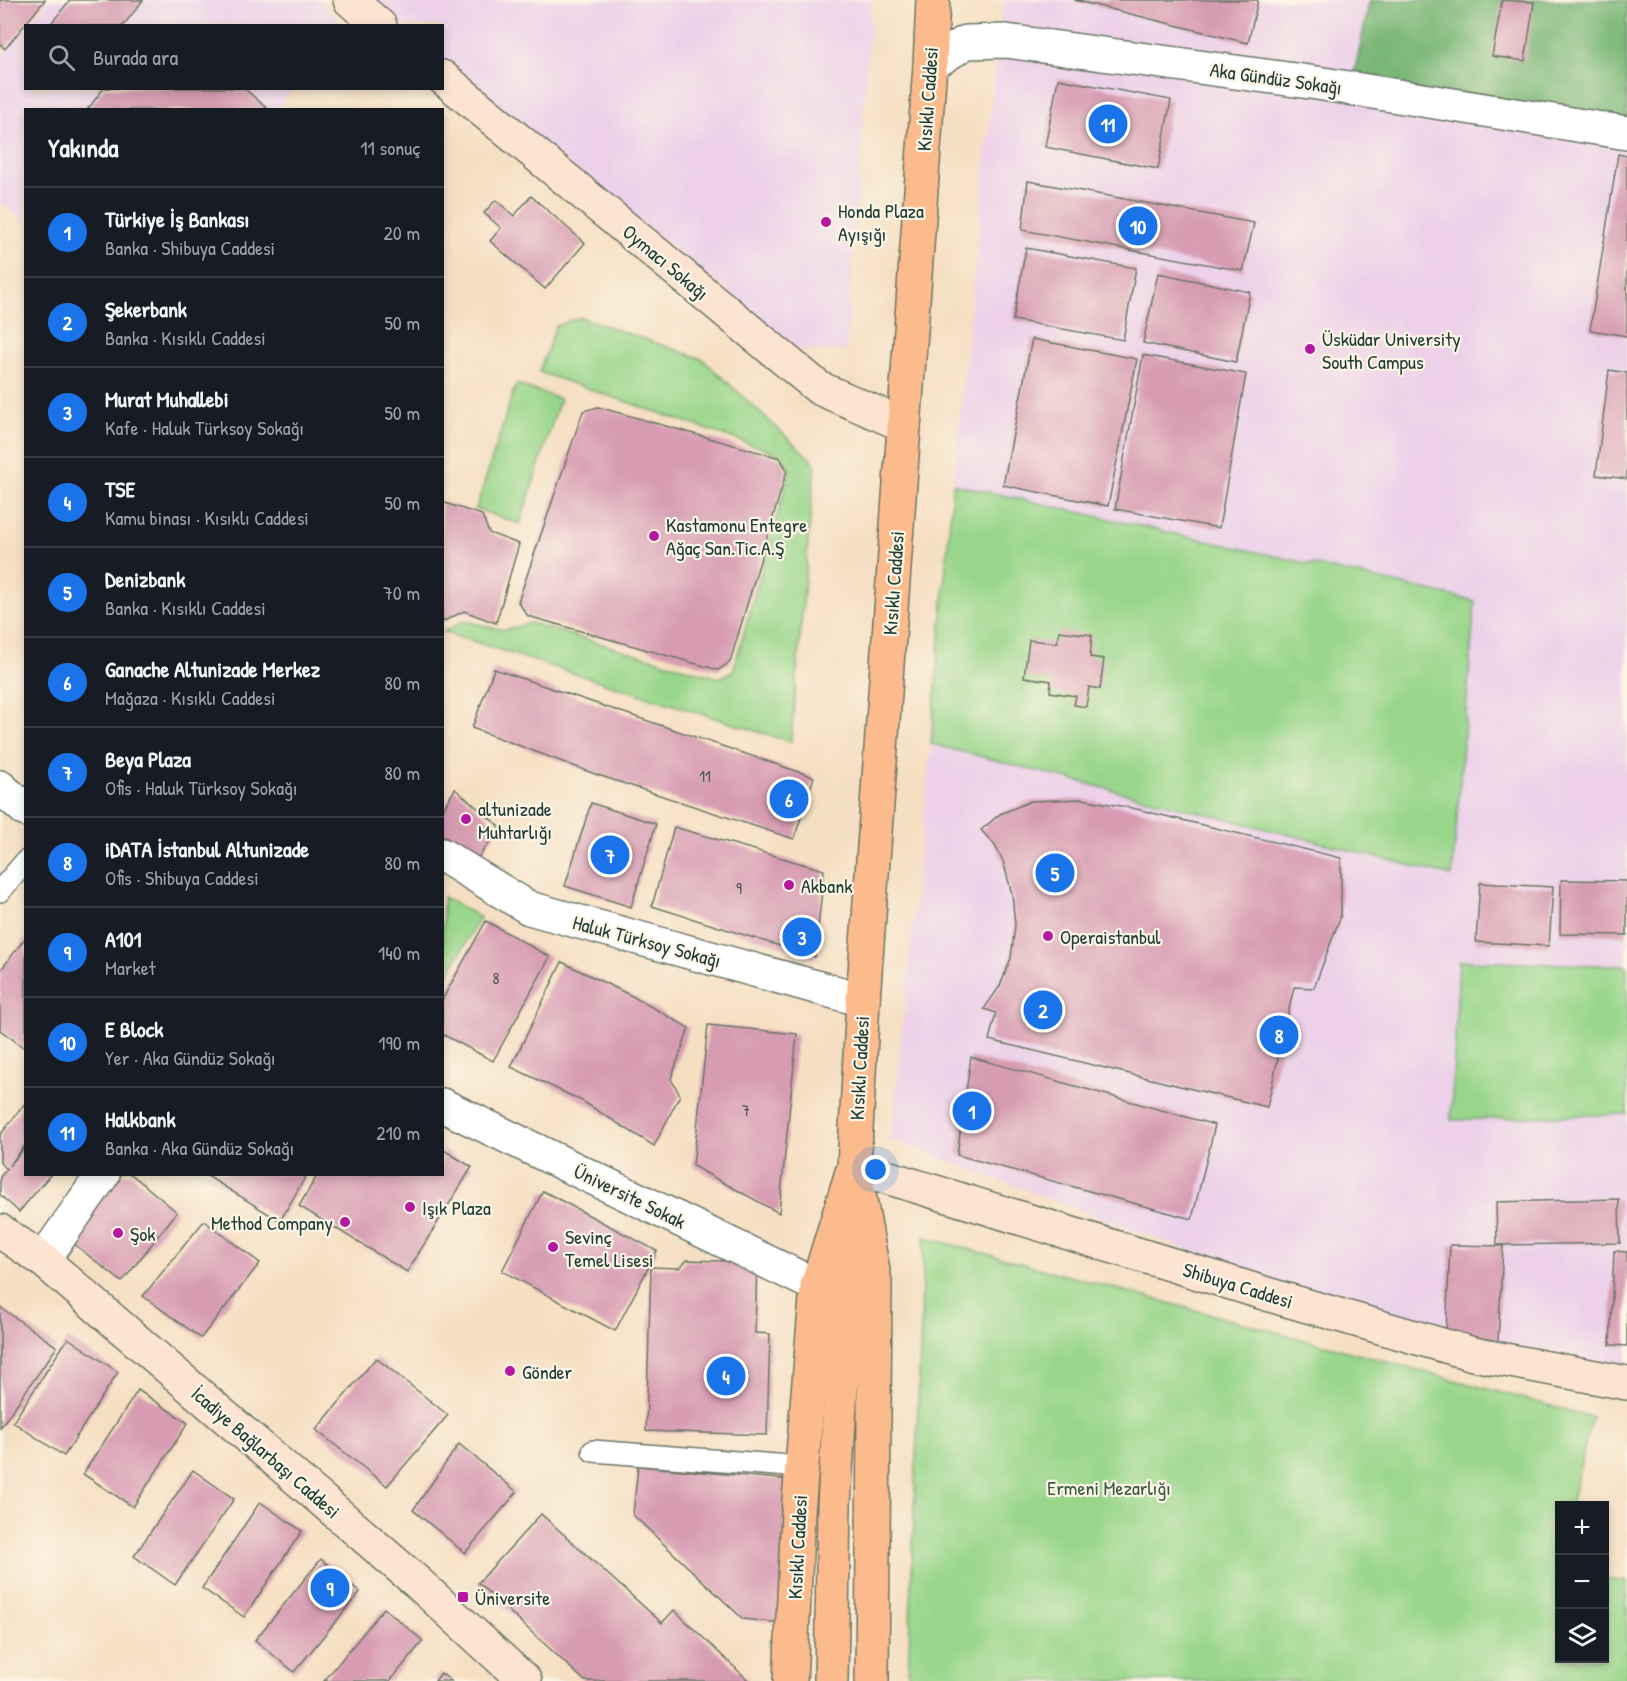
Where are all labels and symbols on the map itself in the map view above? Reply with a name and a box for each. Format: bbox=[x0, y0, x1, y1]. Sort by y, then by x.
street label: Kısıklı Caddesi bbox=[910, 46, 944, 152]
street label: Aka Gündüz Sokağı bbox=[1208, 55, 1344, 101]
pin: 11 bbox=[1088, 102, 1128, 146]
place label: Honda Plaza Ayışığı bbox=[838, 197, 924, 247]
pin: 10 bbox=[1118, 204, 1158, 248]
marker: Honda Plaza Ayışığı bbox=[819, 215, 833, 229]
street label: Oymacı Sokağı bbox=[617, 218, 715, 306]
place label: Üsküdar University South Campus bbox=[1322, 325, 1461, 375]
marker: Üsküdar University South Campus bbox=[1303, 342, 1317, 356]
place label: Kastamonu Entegre Ağaç San.Tic.A.Ş bbox=[666, 511, 807, 561]
marker: Kastamonu Entegre Ağaç San.Tic.A.Ş bbox=[647, 529, 661, 543]
street label: Kısıklı Caddesi bbox=[876, 530, 910, 636]
house number: 11 bbox=[699, 765, 711, 787]
pin: 6 bbox=[770, 776, 808, 822]
place label: altunizade Muhtarlığı bbox=[478, 795, 552, 845]
marker: altunizade Muhtarlığı bbox=[459, 812, 473, 826]
pin: 7 bbox=[590, 832, 630, 878]
pin: 5 bbox=[1036, 850, 1074, 896]
place label: Akbank bbox=[801, 872, 852, 899]
house number: 9 bbox=[736, 877, 742, 899]
marker: Akbank bbox=[782, 878, 796, 892]
street label: Haluk Türksoy Sokağı bbox=[570, 908, 724, 974]
pin: 3 bbox=[782, 914, 822, 960]
place label: Operaistanbul bbox=[1060, 923, 1161, 950]
marker: Operaistanbul bbox=[1041, 929, 1055, 943]
house number: 8 bbox=[493, 967, 500, 989]
pin: 2 bbox=[1024, 988, 1062, 1032]
pin: 8 bbox=[1260, 1012, 1298, 1058]
street label: Kısıklı Caddesi bbox=[843, 1015, 875, 1121]
pin: 1 bbox=[952, 1088, 992, 1134]
house number: 7 bbox=[742, 1099, 750, 1121]
your location bbox=[861, 1155, 890, 1184]
street label: Üniversite Sokak bbox=[569, 1157, 691, 1235]
place label: Işık Plaza bbox=[422, 1194, 491, 1221]
marker: Işık Plaza bbox=[403, 1200, 417, 1214]
place label: Method Company bbox=[211, 1209, 333, 1236]
marker: Method Company bbox=[338, 1215, 352, 1229]
place label: Şok bbox=[130, 1220, 156, 1247]
place label: Sevinç Temel Lisesi bbox=[565, 1223, 654, 1273]
marker: Şok bbox=[111, 1226, 125, 1240]
marker: Sevinç Temel Lisesi bbox=[546, 1240, 560, 1254]
street label: Shibuya Caddesi bbox=[1180, 1255, 1296, 1315]
pin: 4 bbox=[706, 1354, 746, 1398]
place label: Gönder bbox=[522, 1358, 572, 1385]
marker: Gönder bbox=[503, 1364, 517, 1378]
street label: İcadiye Bağlarbaşı Caddesi bbox=[186, 1380, 346, 1524]
park label: Ermeni Mezarlığı bbox=[1047, 1474, 1171, 1501]
street label: Kısıklı Caddesi bbox=[781, 1494, 813, 1600]
pin: 9 bbox=[310, 1566, 350, 1610]
place label: Üniversite bbox=[475, 1584, 550, 1611]
marker: Üniversite bbox=[456, 1590, 470, 1604]

